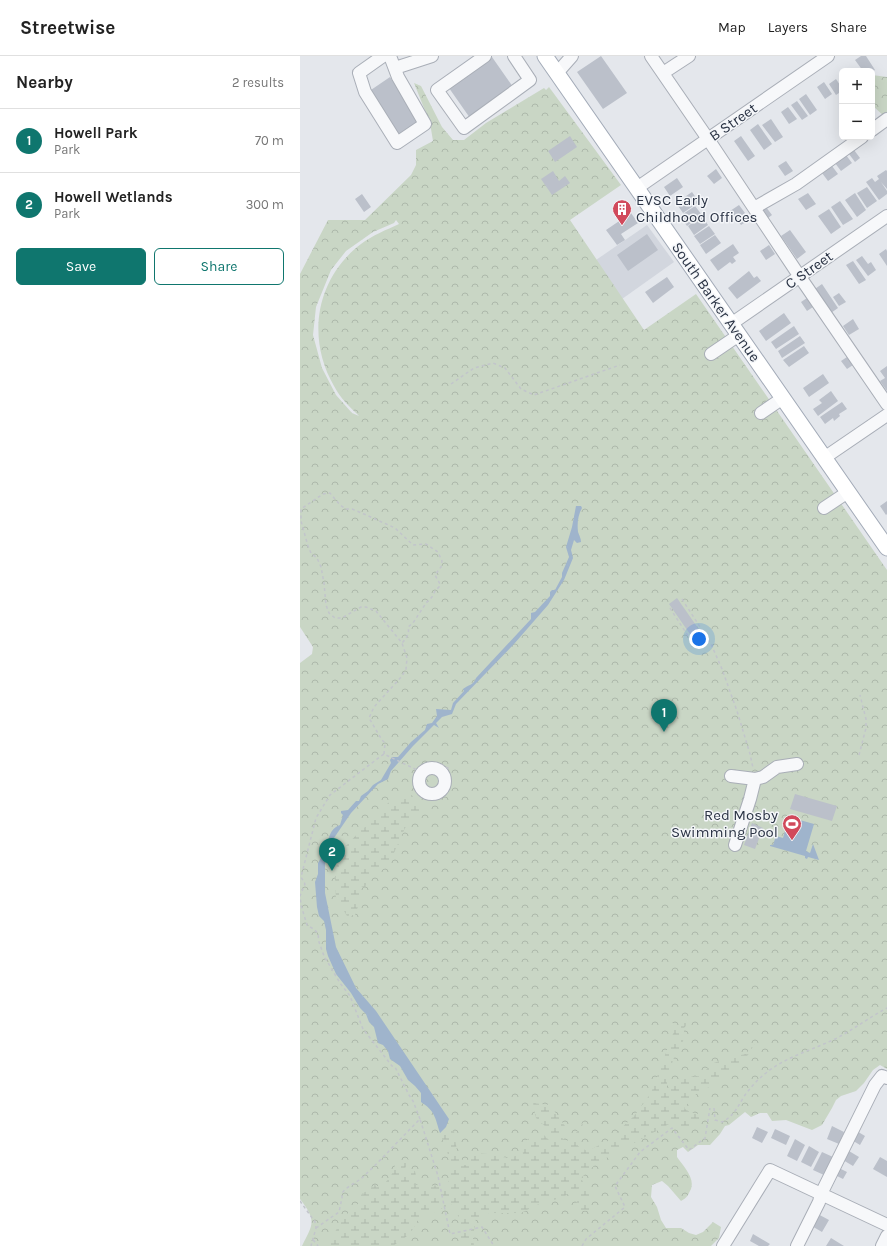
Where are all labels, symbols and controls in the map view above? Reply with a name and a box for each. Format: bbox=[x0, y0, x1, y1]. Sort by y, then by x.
text: Streetwise bbox=[20, 17, 115, 39]
text: Map bbox=[718, 19, 746, 36]
text: Layers bbox=[768, 19, 808, 36]
text: Share bbox=[830, 19, 867, 36]
map controls bbox=[839, 68, 875, 140]
button: + bbox=[839, 68, 875, 104]
text: Nearby bbox=[16, 72, 73, 92]
text: 2 results bbox=[232, 75, 284, 90]
street label: B Street bbox=[706, 99, 761, 145]
button: − bbox=[839, 104, 875, 140]
text: Howell Park bbox=[54, 124, 138, 142]
text: 1 bbox=[27, 133, 31, 148]
text: 70 m bbox=[255, 133, 284, 148]
text: Park bbox=[54, 142, 80, 157]
text: Howell Wetlands bbox=[54, 188, 173, 206]
place label: EVSC Early Childhood Offices bbox=[636, 191, 757, 226]
text: 2 bbox=[25, 197, 33, 212]
text: 300 m bbox=[246, 197, 284, 212]
building icon: EVSC Early Childhood Offices bbox=[611, 198, 633, 226]
text: Park bbox=[54, 206, 80, 221]
street label: South Barker Avenue bbox=[668, 239, 764, 365]
street label: C Street bbox=[782, 247, 837, 293]
button: Save bbox=[16, 248, 146, 285]
button: Share bbox=[154, 248, 284, 285]
your location bbox=[689, 629, 709, 649]
pin: 1 bbox=[651, 699, 677, 732]
place label: Red Mosby Swimming Pool bbox=[671, 806, 778, 841]
sports icon: Red Mosby Swimming Pool bbox=[781, 813, 803, 841]
pin: 2 bbox=[319, 838, 345, 871]

